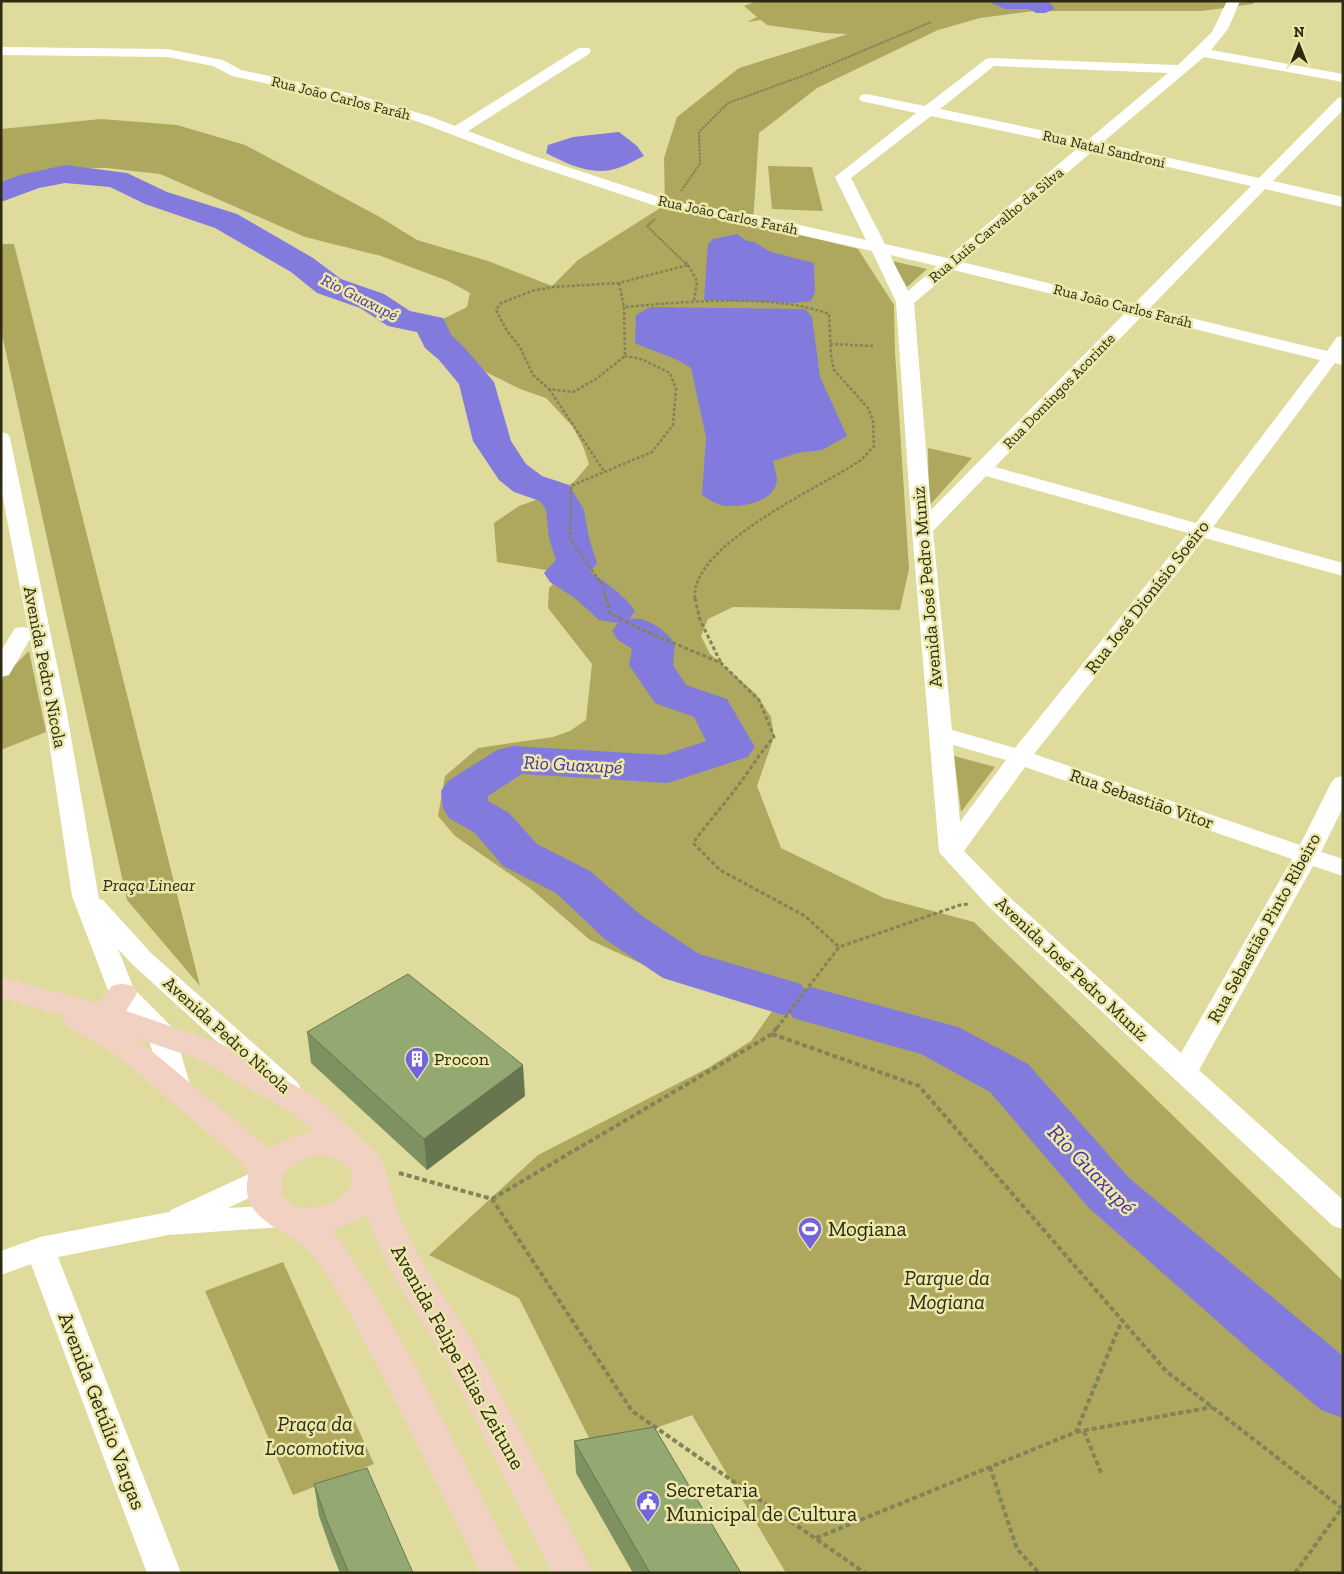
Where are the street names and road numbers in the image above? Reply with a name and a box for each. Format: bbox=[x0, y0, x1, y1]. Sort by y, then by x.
street label: Rua João Carlos Faráh bbox=[270, 72, 413, 124]
street label: Rua Natal Sandroni bbox=[1041, 126, 1167, 172]
street label: Rua Luís Carvalho da Silva bbox=[925, 163, 1067, 287]
street label: Rua João Carlos Faráh bbox=[656, 191, 800, 239]
street label: Rua João Carlos Faráh bbox=[1052, 280, 1195, 332]
street label: Rua Domingos Acorinte bbox=[999, 329, 1119, 453]
street label: Avenida José Pedro Muniz bbox=[907, 486, 947, 688]
street label: Rua José Dionísio Soeiro bbox=[1080, 516, 1214, 678]
street label: Avenida Pedro Nicola bbox=[19, 584, 72, 750]
street label: Rua Sebastião Vitor bbox=[1067, 764, 1217, 834]
street label: Rua Sebastião Pinto Ribeiro bbox=[1203, 829, 1325, 1027]
street label: Avenida José Pedro Muniz bbox=[991, 892, 1153, 1046]
street label: Avenida Pedro Nicola bbox=[159, 972, 296, 1098]
street label: Avenida Felipe Elias Zeitune bbox=[386, 1240, 531, 1474]
street label: Avenida Getúlio Vargas bbox=[53, 1309, 152, 1513]

